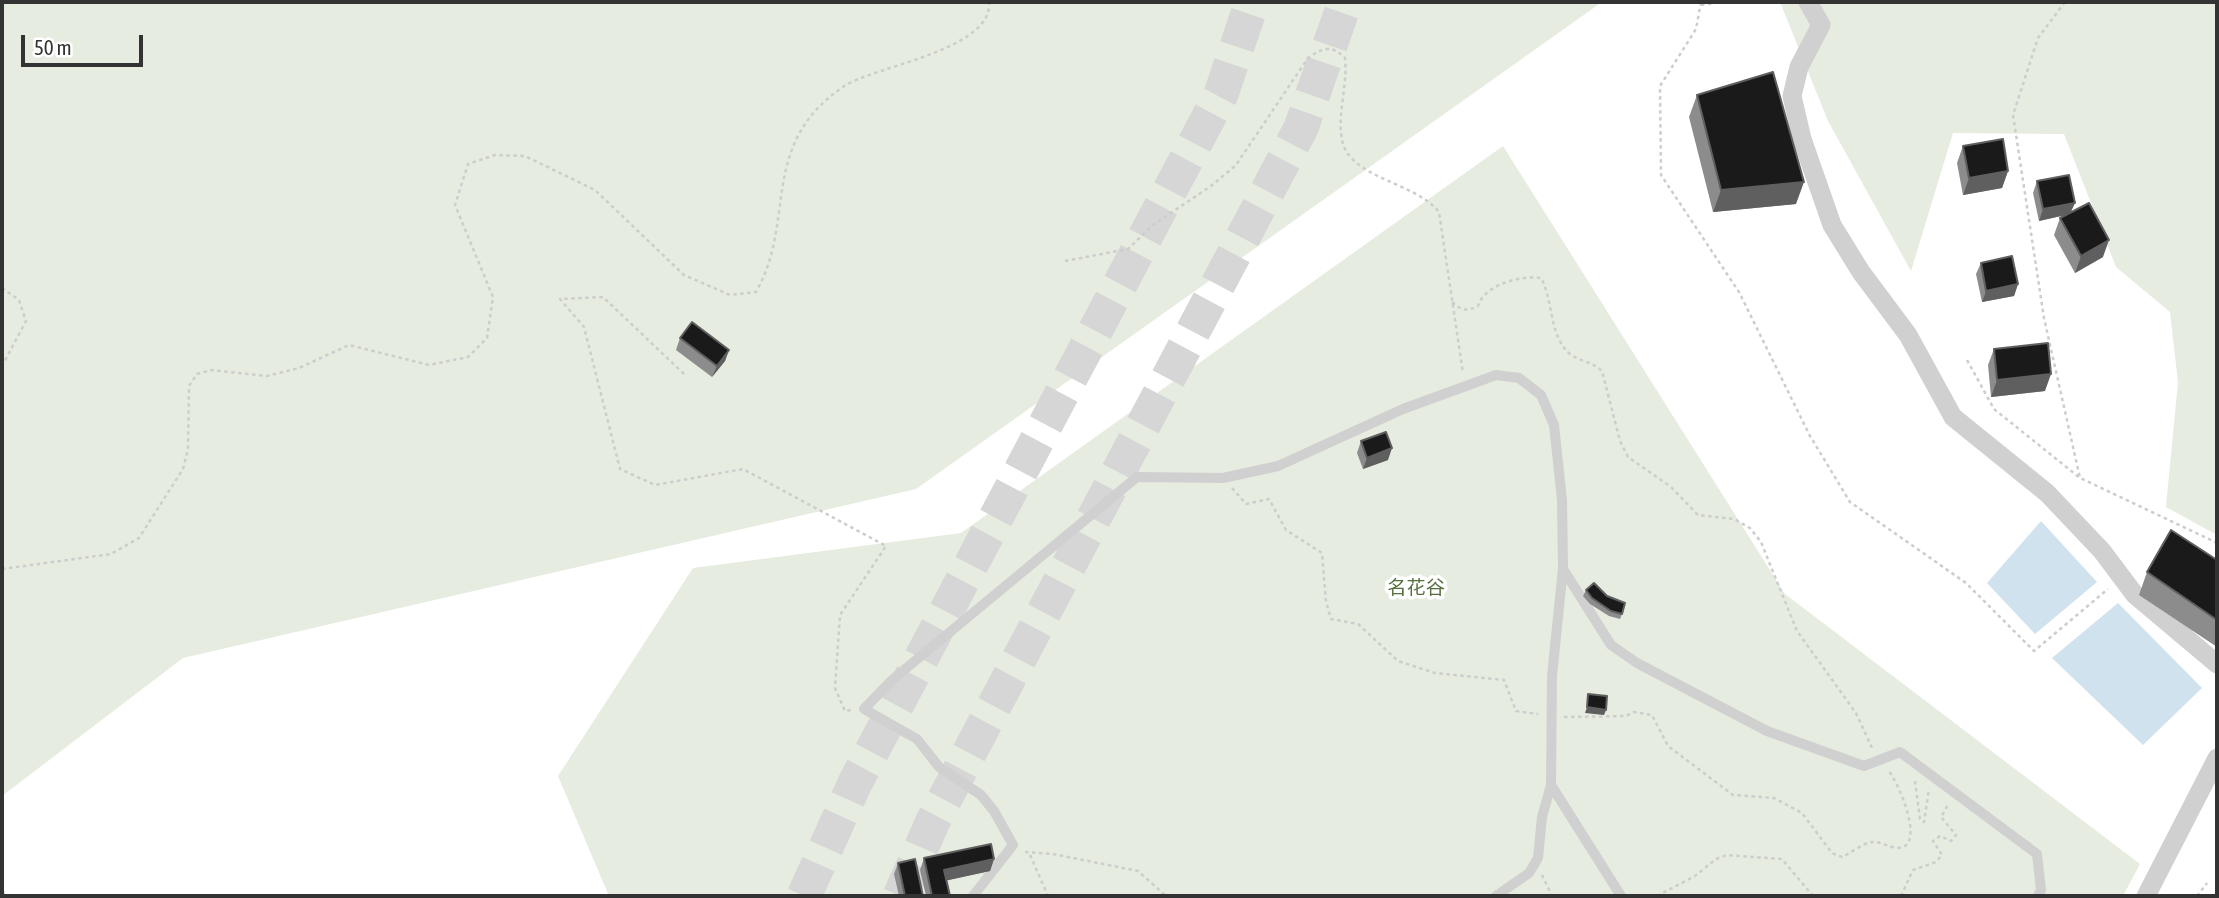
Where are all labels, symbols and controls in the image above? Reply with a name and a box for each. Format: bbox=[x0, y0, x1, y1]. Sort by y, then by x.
scale bar bbox=[24, 21, 147, 65]
text: 50 m bbox=[34, 35, 72, 59]
park label: 名花谷 bbox=[1388, 577, 1444, 599]

